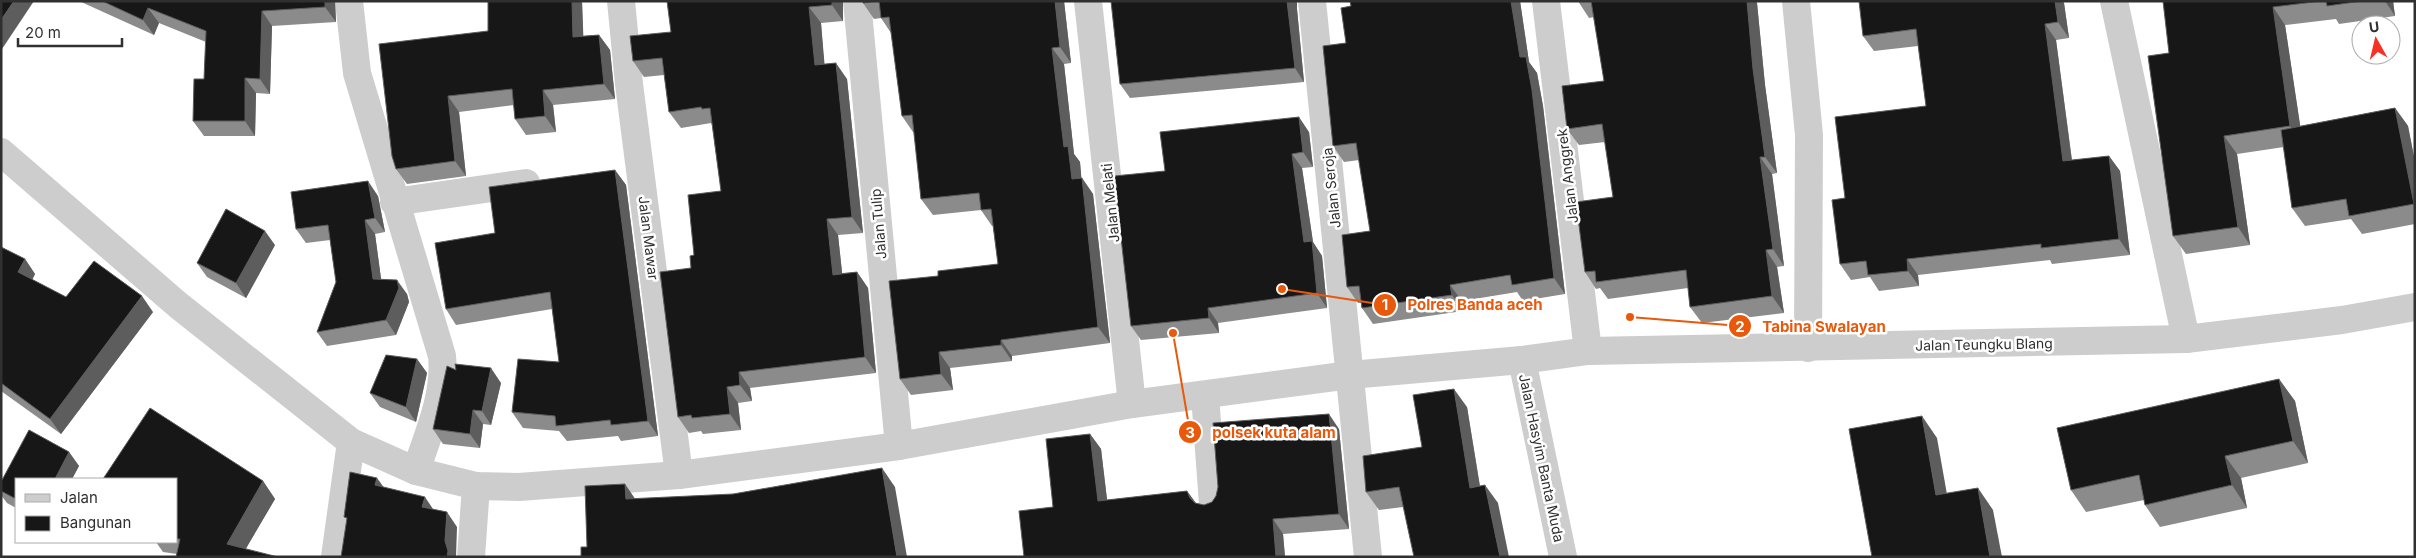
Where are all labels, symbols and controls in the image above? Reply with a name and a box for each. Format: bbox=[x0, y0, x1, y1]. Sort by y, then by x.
scale bar bbox=[18, 15, 121, 47]
north arrow bbox=[2351, 15, 2401, 65]
text: U bbox=[2368, 18, 2380, 36]
text: 20 m bbox=[25, 23, 61, 42]
street label: Jalan Anggrek bbox=[1553, 127, 1581, 224]
street label: Jalan Seroja bbox=[1318, 147, 1344, 229]
street label: Jalan Melati bbox=[1097, 163, 1123, 243]
street label: Jalan Tulip bbox=[866, 188, 890, 260]
street label: Jalan Mawar bbox=[635, 195, 663, 281]
callout: Polres Banda aceh bbox=[1373, 290, 1553, 320]
text: 1 bbox=[1382, 295, 1388, 314]
text: Polres Banda aceh bbox=[1408, 295, 1543, 314]
callout: Tabina Swalayan bbox=[1728, 311, 1896, 341]
text: 2 bbox=[1735, 317, 1745, 336]
text: Tabina Swalayan bbox=[1762, 317, 1886, 336]
street label: Jalan Teungku Blang bbox=[1915, 334, 2053, 354]
street label: Jalan Hasyim Banta Muda bbox=[1516, 372, 1568, 544]
callout: polsek kuta alam bbox=[1178, 417, 1346, 447]
text: 3 bbox=[1185, 423, 1195, 442]
text: polsek kuta alam bbox=[1212, 423, 1336, 442]
legend bbox=[15, 478, 178, 543]
text: Jalan bbox=[60, 488, 98, 507]
text: Bangunan bbox=[60, 513, 131, 532]

